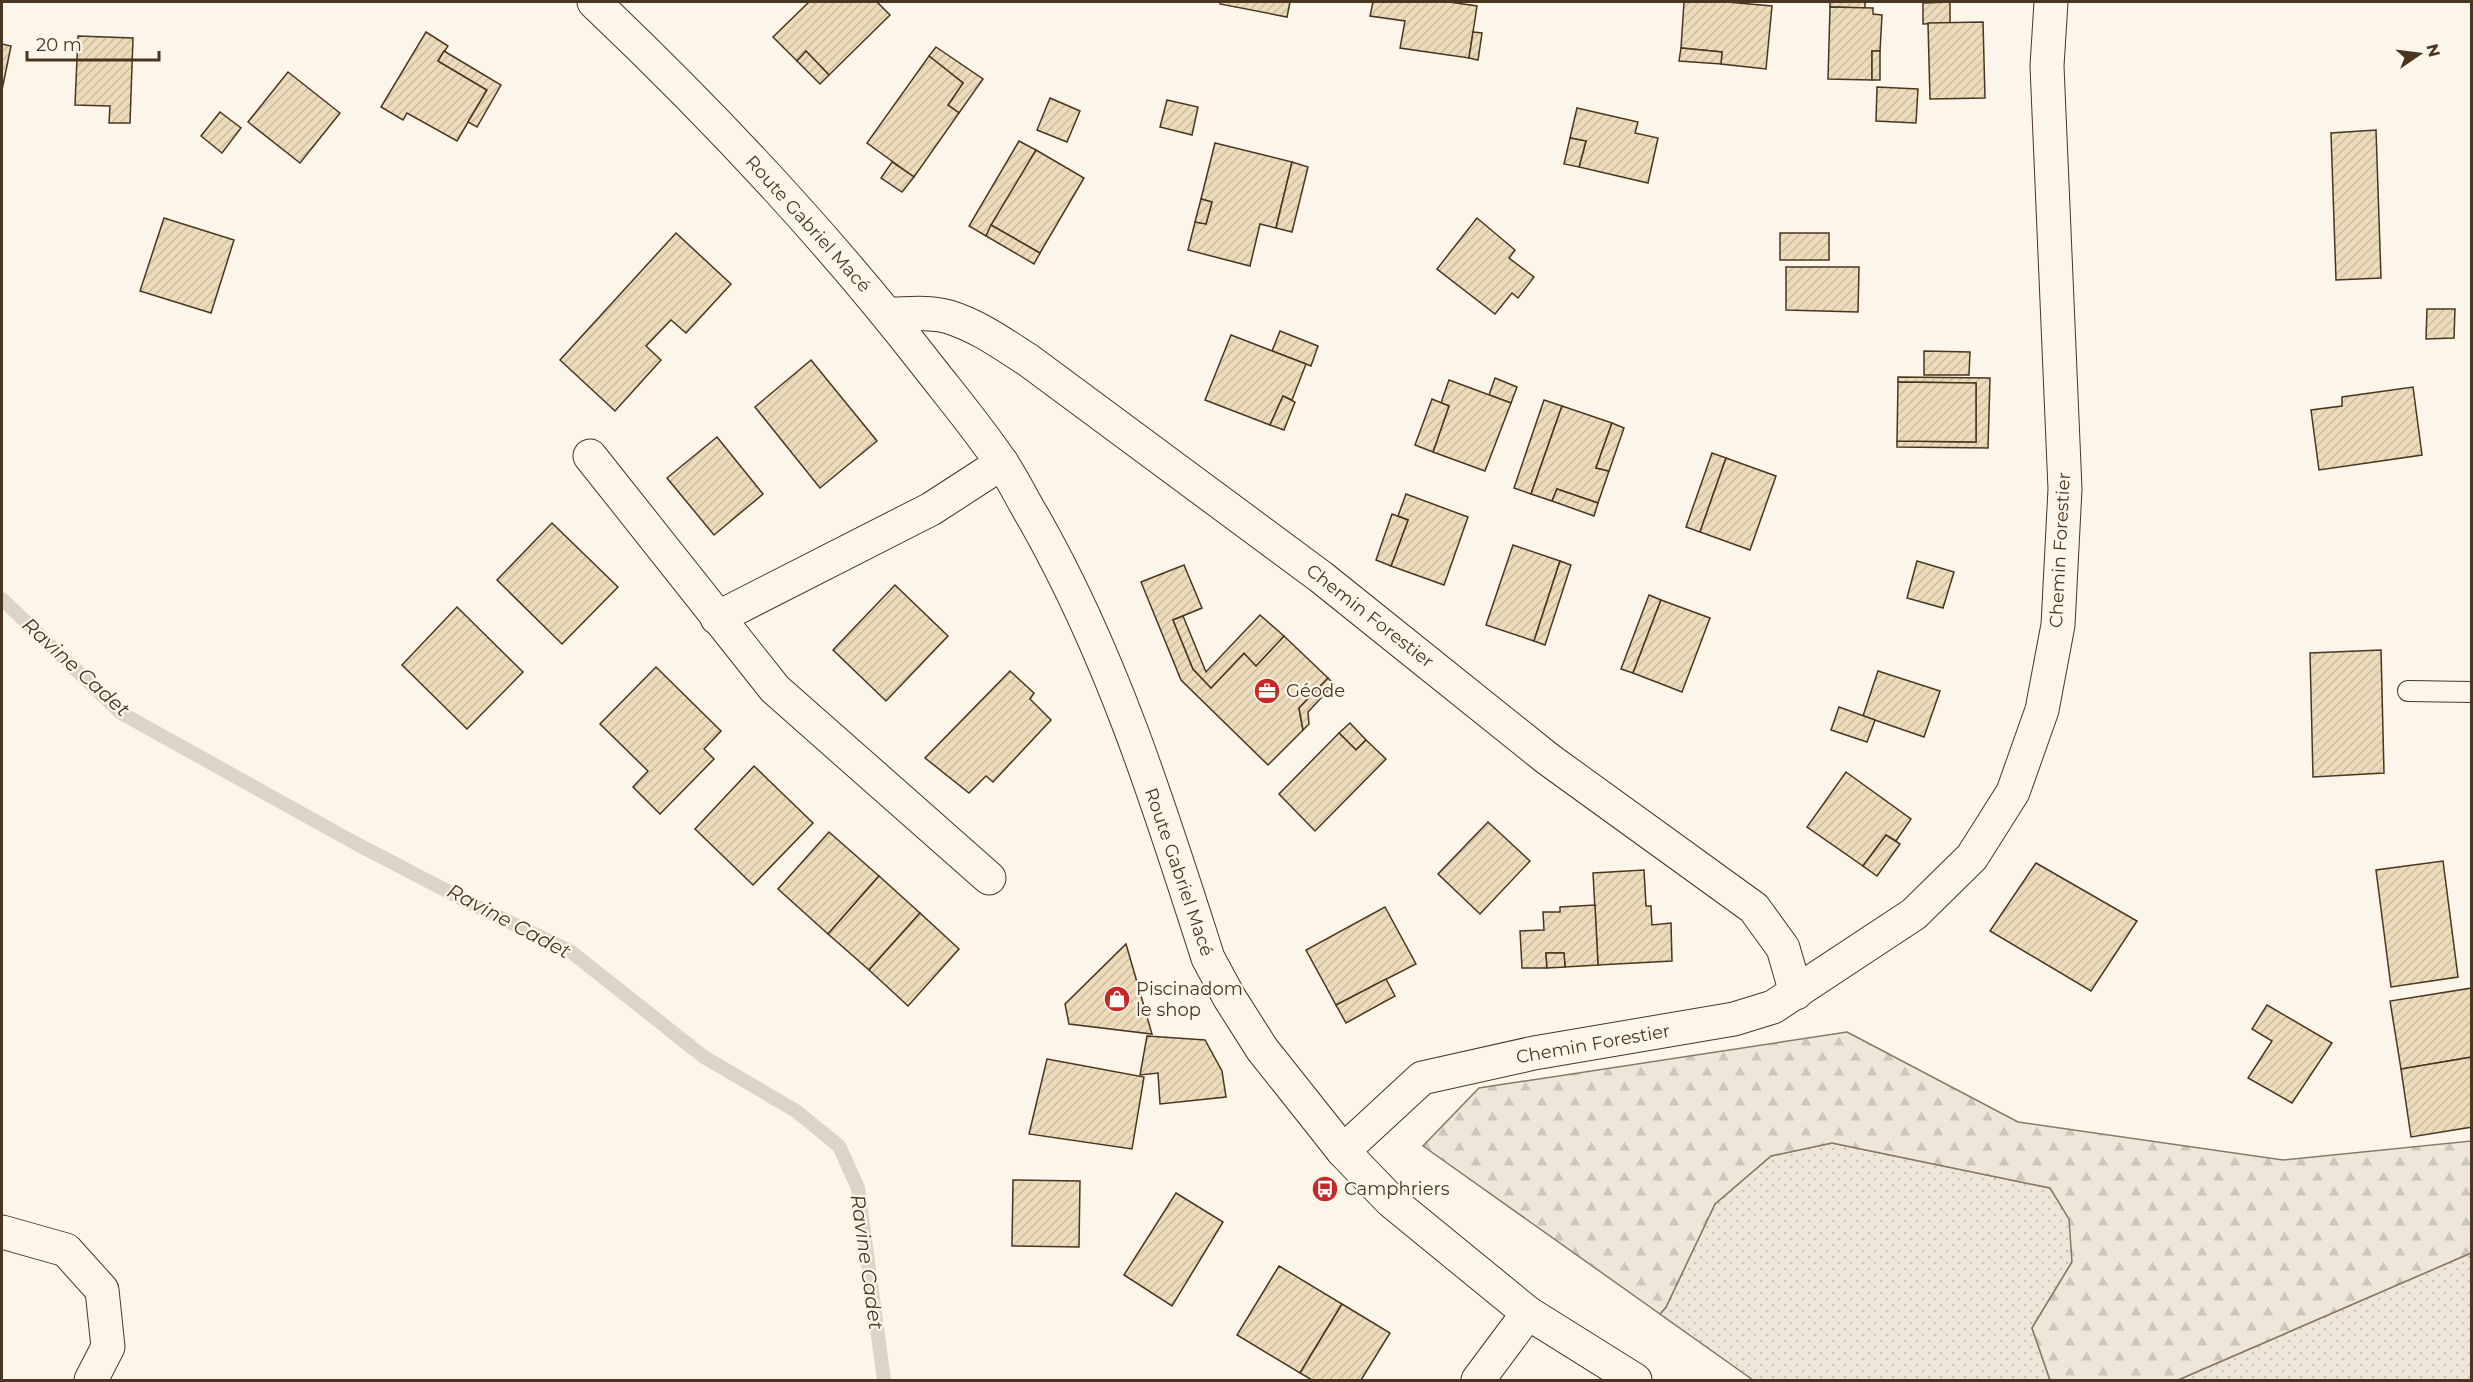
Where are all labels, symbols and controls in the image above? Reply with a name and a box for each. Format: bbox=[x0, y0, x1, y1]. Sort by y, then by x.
scale bar bbox=[27, 24, 159, 62]
north arrow bbox=[2389, 24, 2449, 84]
text: 20 m bbox=[36, 34, 82, 56]
text: N bbox=[2422, 42, 2444, 59]
street label: Route Gabriel Macé bbox=[741, 151, 875, 297]
street label: Chemin Forestier bbox=[2045, 472, 2075, 628]
street label: Chemin Forestier bbox=[1302, 559, 1438, 673]
water label: Ravine Cadet bbox=[17, 612, 135, 722]
office icon: Géode bbox=[1252, 676, 1282, 706]
place label: Géode bbox=[1286, 680, 1345, 702]
street label: Route Gabriel Macé bbox=[1140, 785, 1218, 959]
water label: Ravine Cadet bbox=[443, 878, 575, 964]
place label: Piscinadom le shop bbox=[1136, 978, 1243, 1021]
shop icon: Piscinadom le shop bbox=[1102, 984, 1132, 1014]
street label: Chemin Forestier bbox=[1514, 1020, 1672, 1068]
bus stop icon: Camphriers bbox=[1310, 1174, 1340, 1204]
place label: Camphriers bbox=[1344, 1178, 1450, 1200]
water label: Ravine Cadet bbox=[846, 1193, 888, 1331]

